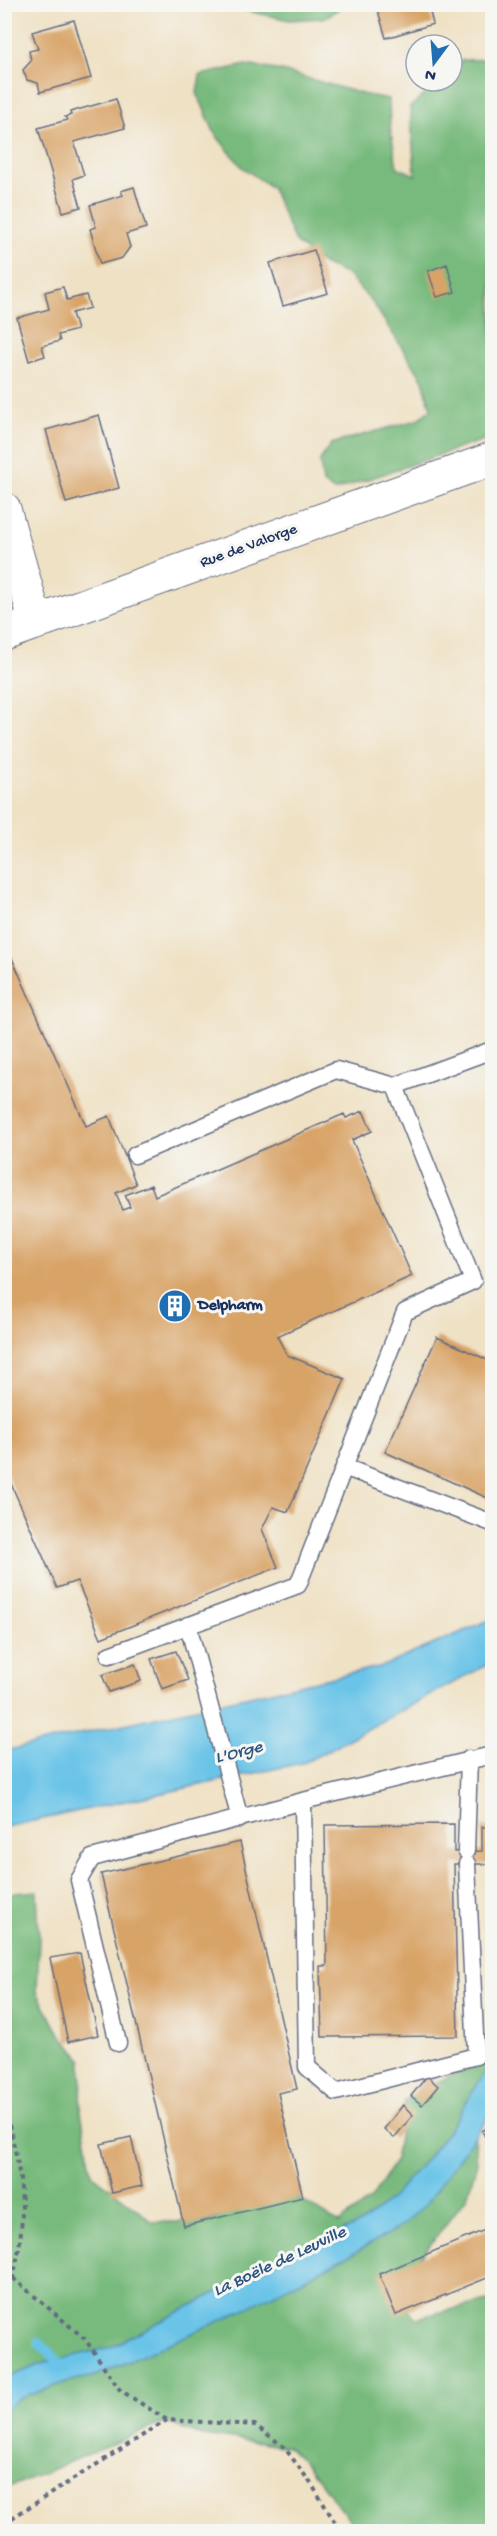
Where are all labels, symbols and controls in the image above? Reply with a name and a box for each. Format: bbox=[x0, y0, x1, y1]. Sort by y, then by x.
north arrow bbox=[404, 33, 464, 93]
text: N bbox=[423, 63, 438, 85]
street label: Rue de Valorge bbox=[198, 520, 301, 573]
building icon: Delpharm bbox=[157, 1288, 193, 1324]
place label: Delpharm bbox=[196, 1297, 263, 1316]
water label: L'Orge bbox=[213, 1737, 265, 1769]
water label: La Boële de Leuville bbox=[210, 2222, 350, 2302]

